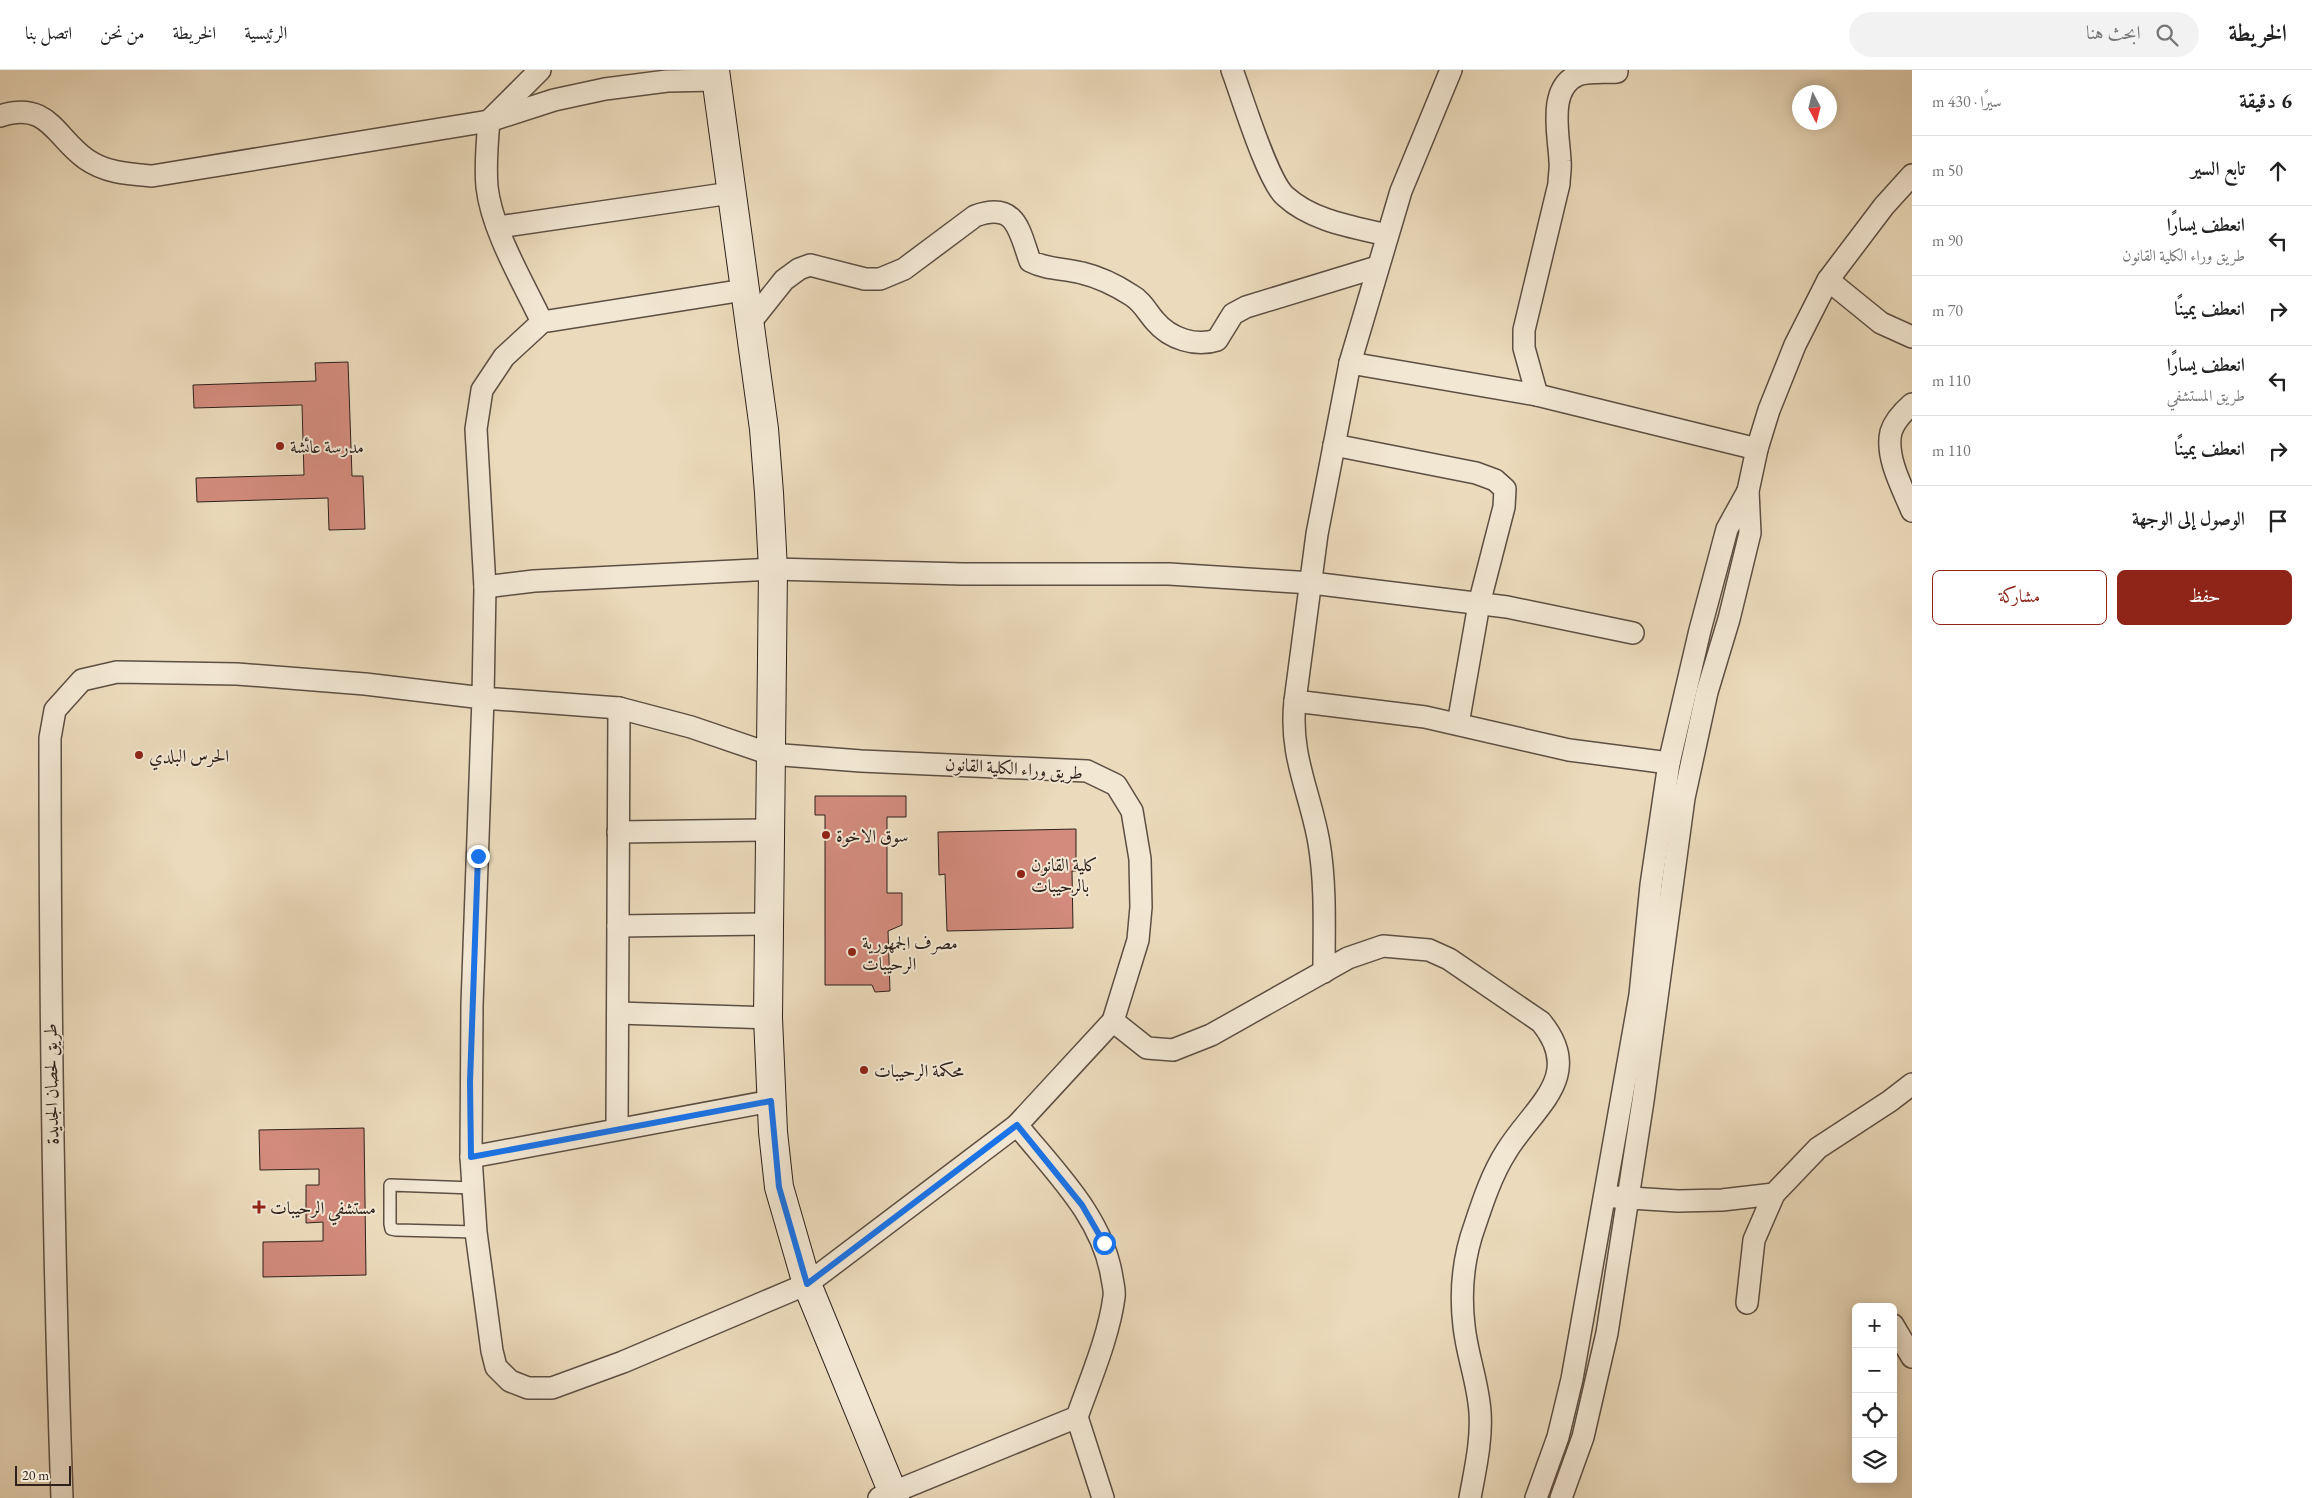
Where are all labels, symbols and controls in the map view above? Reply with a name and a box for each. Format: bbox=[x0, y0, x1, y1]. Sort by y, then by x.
search box bbox=[1849, 12, 2199, 57]
text: الخريطة bbox=[2229, 17, 2287, 48]
text: ابحث هنا bbox=[2086, 20, 2141, 45]
text: اتصل بنا bbox=[25, 21, 72, 44]
text: من نحن bbox=[100, 21, 144, 44]
text: الخريطة bbox=[172, 21, 216, 44]
text: الرئيسية bbox=[244, 21, 287, 44]
icon: search bbox=[2153, 21, 2181, 49]
north arrow bbox=[1792, 85, 1837, 130]
text: 6 دقيقة bbox=[2239, 87, 2292, 114]
text: سيرًا · 430 m bbox=[1932, 91, 2002, 112]
text: تابع السير bbox=[2191, 156, 2245, 181]
icon: ahead bbox=[2264, 157, 2292, 185]
text: 50 m bbox=[1932, 160, 1963, 181]
text: انعطف يسارًا bbox=[2167, 212, 2245, 237]
icon: left bbox=[2264, 227, 2292, 255]
text: 90 m bbox=[1932, 230, 1963, 251]
text: طريق وراء الكلية القانون bbox=[2122, 245, 2245, 266]
text: انعطف يمينًا bbox=[2174, 296, 2245, 321]
icon: right bbox=[2264, 297, 2292, 325]
text: 70 m bbox=[1932, 300, 1963, 321]
text: انعطف يسارًا bbox=[2167, 352, 2245, 377]
icon: left bbox=[2264, 367, 2292, 395]
text: 110 m bbox=[1932, 370, 1971, 391]
text: طريق المستشفي bbox=[2167, 385, 2245, 406]
place label: مدرسة عائشة bbox=[290, 435, 364, 458]
text: انعطف يمينًا bbox=[2174, 436, 2245, 461]
icon: right bbox=[2264, 437, 2292, 465]
marker: مدرسة عائشة bbox=[274, 440, 286, 452]
text: 110 m bbox=[1932, 440, 1971, 461]
text: الوصول إلى الوجهة bbox=[2132, 506, 2245, 531]
icon: arrive bbox=[2264, 507, 2292, 535]
button: مشاركة bbox=[1932, 570, 2107, 625]
button: حفظ bbox=[2117, 570, 2292, 625]
place label: الحرس البلدي bbox=[149, 744, 229, 771]
marker: الحرس البلدي bbox=[133, 749, 145, 761]
street label: طريق وراء الكلية القانون bbox=[944, 752, 1084, 785]
place label: سوق الاخوة bbox=[836, 824, 909, 847]
marker: سوق الاخوة bbox=[820, 829, 832, 841]
route end bbox=[467, 845, 490, 868]
place label: كلية القانون بالرحيبات bbox=[1031, 853, 1098, 897]
marker: كلية القانون بالرحيبات bbox=[1015, 868, 1027, 880]
place label: مصرف الجمهورية الرحيبات bbox=[862, 931, 958, 975]
marker: مصرف الجمهورية الرحيبات bbox=[846, 946, 858, 958]
street label: طريق لحصان الجديدة bbox=[38, 1023, 65, 1145]
place label: محكمة الرحيبات bbox=[874, 1059, 964, 1082]
marker: محكمة الرحيبات bbox=[858, 1064, 870, 1076]
place label: مستشفي الرحيبات bbox=[270, 1196, 376, 1226]
marker: مستشفي الرحيبات bbox=[252, 1200, 266, 1214]
route start bbox=[1093, 1232, 1116, 1255]
map controls bbox=[1852, 1303, 1897, 1483]
button: + bbox=[1852, 1303, 1897, 1348]
button: − bbox=[1852, 1348, 1897, 1393]
button: locate bbox=[1852, 1393, 1897, 1438]
button: layers bbox=[1852, 1438, 1897, 1483]
scale bar bbox=[15, 1463, 71, 1486]
text: 20 m bbox=[22, 1466, 49, 1484]

